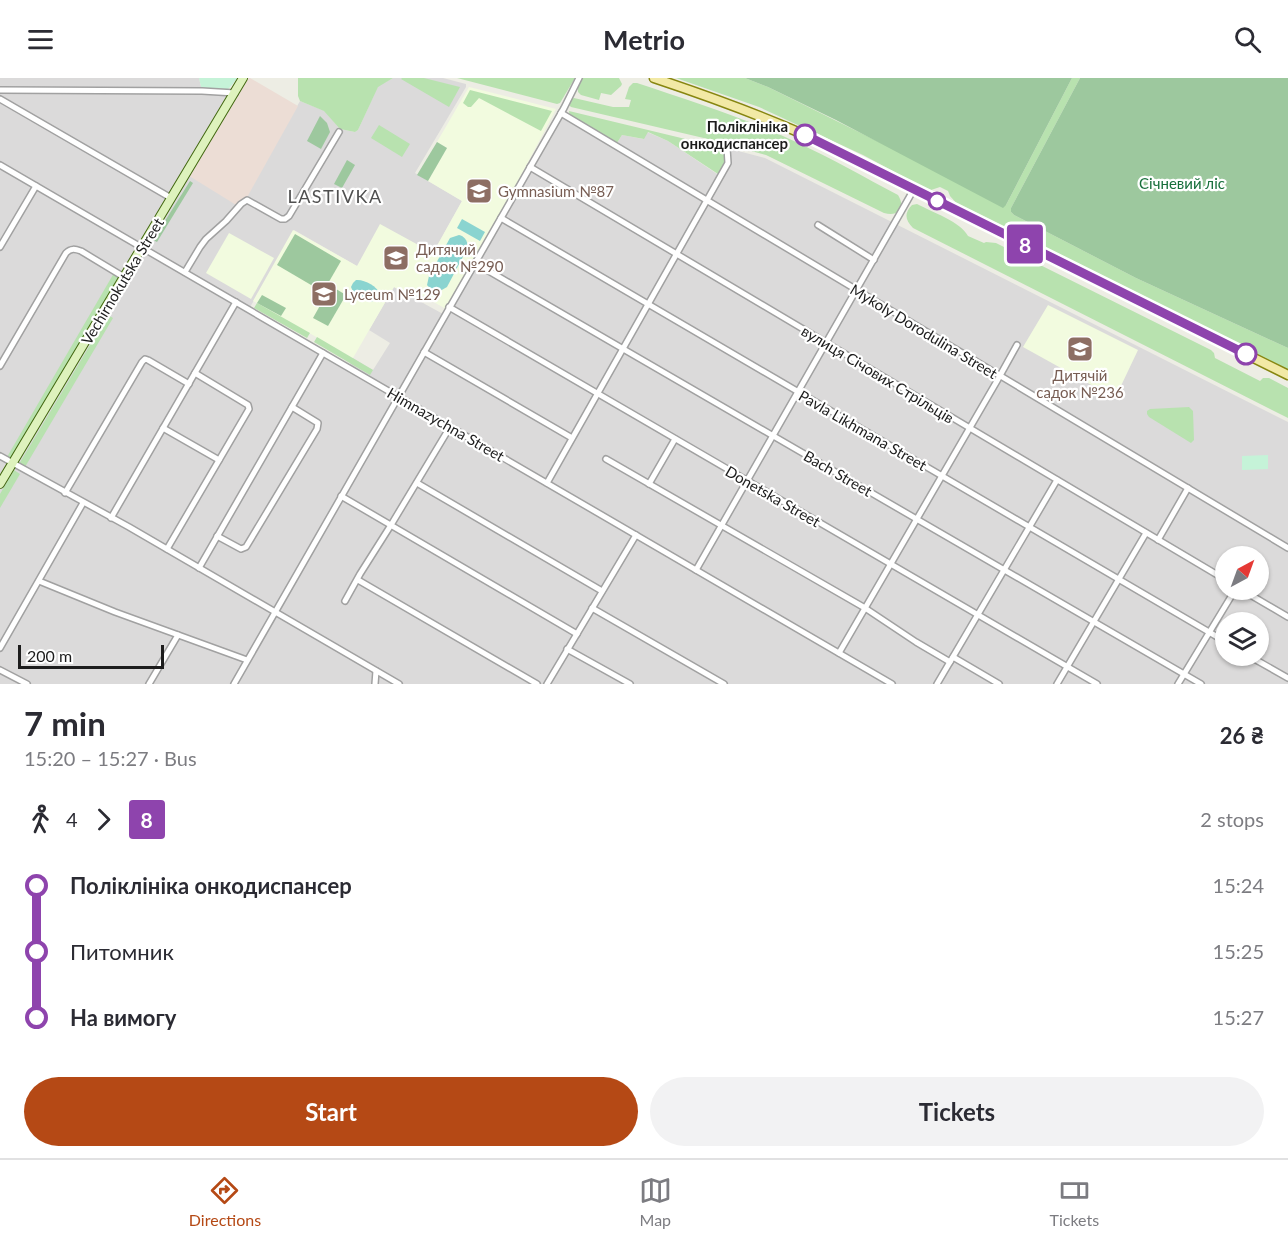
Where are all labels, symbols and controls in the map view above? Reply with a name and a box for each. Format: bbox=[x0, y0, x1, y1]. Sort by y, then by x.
icon: menu bbox=[24, 23, 57, 56]
text: Metrio bbox=[603, 23, 685, 56]
icon: search bbox=[1231, 23, 1264, 56]
place label: Поліклініка онкодиспансер bbox=[681, 117, 788, 152]
marker: Поліклініка онкодиспансер bbox=[794, 124, 816, 146]
park label: Січневий ліс bbox=[1139, 174, 1225, 192]
school or university icon: Gymnasium №87 bbox=[464, 176, 494, 206]
place label: Gymnasium №87 bbox=[498, 182, 614, 200]
district label: LASTIVKA bbox=[287, 185, 383, 207]
unlabelled marker bbox=[928, 192, 946, 210]
street label: Vechirnokutska Street bbox=[77, 214, 167, 348]
line badge: 8 bbox=[1006, 224, 1044, 264]
text: 8 bbox=[1019, 232, 1031, 257]
place label: Дитячий садок №290 bbox=[416, 240, 504, 275]
school or university icon: Дитячий садок №290 bbox=[381, 243, 411, 273]
school or university icon: Lyceum №129 bbox=[309, 279, 339, 309]
street label: Mykoly Dorodulina Street bbox=[847, 280, 1001, 382]
place label: Lyceum №129 bbox=[344, 285, 441, 303]
street label: вулиця Січових Стрільців bbox=[799, 321, 957, 427]
school or university icon: Дитячій садок №236 bbox=[1065, 334, 1095, 364]
unlabelled marker bbox=[1235, 343, 1257, 365]
place label: Дитячій садок №236 bbox=[1036, 366, 1124, 401]
street label: Himnazychna Street bbox=[384, 383, 508, 465]
street label: Pavla Likhmana Street bbox=[796, 386, 931, 474]
street label: Bach Street bbox=[801, 446, 876, 500]
street label: Donetska Street bbox=[722, 462, 824, 531]
north arrow bbox=[1215, 546, 1269, 600]
map controls bbox=[1215, 546, 1269, 666]
button: layers bbox=[1215, 612, 1269, 666]
scale bar bbox=[18, 642, 164, 670]
text: 200 m bbox=[27, 646, 72, 665]
text: 7 min bbox=[24, 703, 106, 743]
text: 26 ₴ bbox=[1220, 722, 1264, 749]
text: 15:20 – 15:27 · Bus bbox=[24, 746, 197, 770]
icon: walk bbox=[24, 803, 57, 836]
icon: forward bbox=[87, 803, 120, 836]
text: 4 bbox=[66, 807, 78, 831]
text: 8 bbox=[141, 807, 153, 832]
text: 2 stops bbox=[1200, 807, 1264, 831]
text: Поліклініка онкодиспансер bbox=[70, 872, 352, 899]
text: 15:24 bbox=[1213, 873, 1264, 897]
text: Питомник bbox=[70, 938, 174, 965]
text: 15:25 bbox=[1213, 939, 1264, 963]
text: На вимогу bbox=[70, 1004, 176, 1031]
text: 15:27 bbox=[1213, 1005, 1264, 1029]
button: Start bbox=[24, 1077, 638, 1146]
button: Tickets bbox=[650, 1077, 1264, 1146]
tab: Directions bbox=[189, 1174, 261, 1229]
tab: Map bbox=[639, 1174, 672, 1229]
tab: Tickets bbox=[1050, 1174, 1099, 1229]

